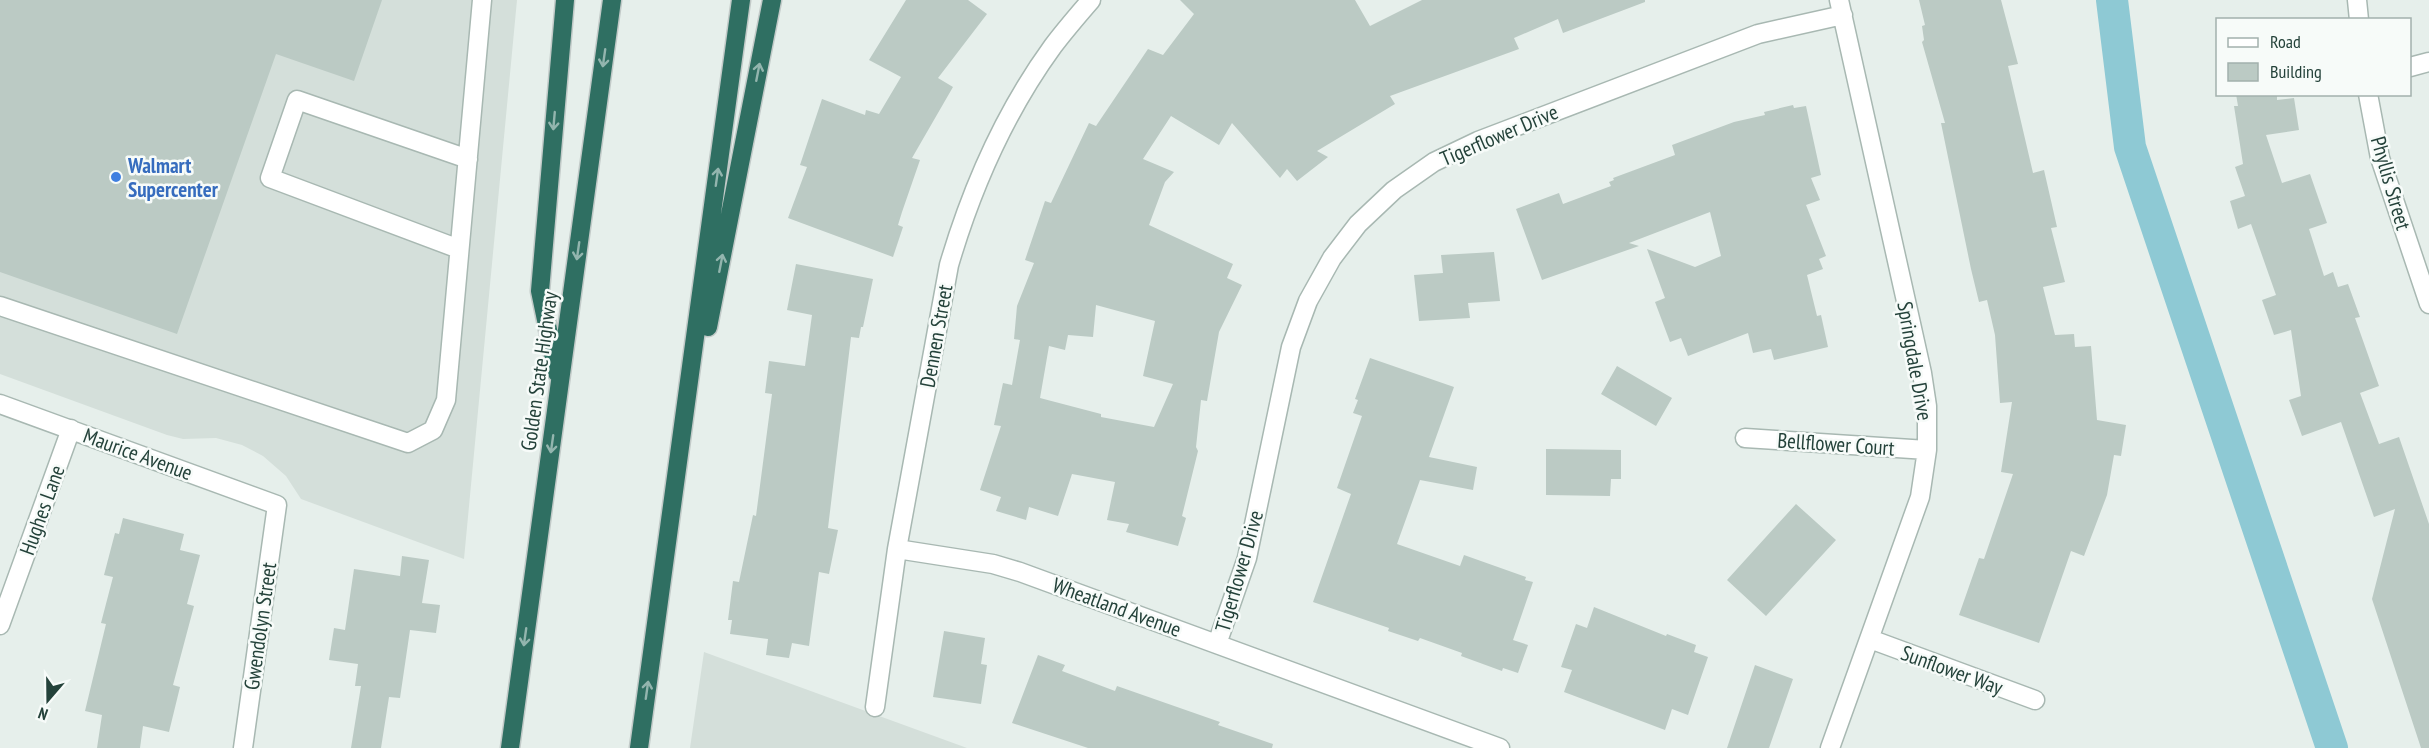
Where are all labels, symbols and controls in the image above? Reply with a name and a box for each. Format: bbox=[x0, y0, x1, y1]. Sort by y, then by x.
legend bbox=[2216, 18, 2411, 96]
text: Road bbox=[2270, 30, 2301, 53]
one-way arrow bbox=[599, 48, 610, 67]
text: Building bbox=[2270, 60, 2322, 83]
one-way arrow bbox=[753, 62, 764, 82]
street label: Tigerflower Drive bbox=[1436, 98, 1562, 172]
one-way arrow bbox=[548, 111, 559, 131]
street label: Phyllis Street bbox=[2365, 133, 2417, 233]
place label: Walmart Supercenter bbox=[127, 152, 219, 203]
one-way arrow bbox=[711, 168, 722, 188]
marker: Walmart Supercenter bbox=[109, 170, 123, 184]
one-way arrow bbox=[573, 241, 584, 261]
one-way arrow bbox=[716, 254, 727, 273]
street label: Dennen Street bbox=[914, 282, 958, 390]
street label: Golden State Highway bbox=[514, 290, 564, 452]
street label: Springdale Drive bbox=[1891, 299, 1939, 423]
street label: Maurice Avenue bbox=[80, 422, 196, 486]
street label: Bellflower Court bbox=[1776, 426, 1896, 462]
one-way arrow bbox=[546, 434, 557, 453]
street label: Hughes Lane bbox=[13, 461, 71, 559]
street label: Tigerflower Drive bbox=[1209, 507, 1269, 635]
street label: Gwendolyn Street bbox=[238, 560, 282, 692]
street label: Wheatland Avenue bbox=[1049, 571, 1185, 643]
one-way arrow bbox=[520, 627, 531, 647]
street label: Sunflower Way bbox=[1897, 639, 2007, 701]
north arrow bbox=[18, 670, 78, 730]
one-way arrow bbox=[641, 681, 652, 700]
text: N bbox=[35, 703, 50, 725]

